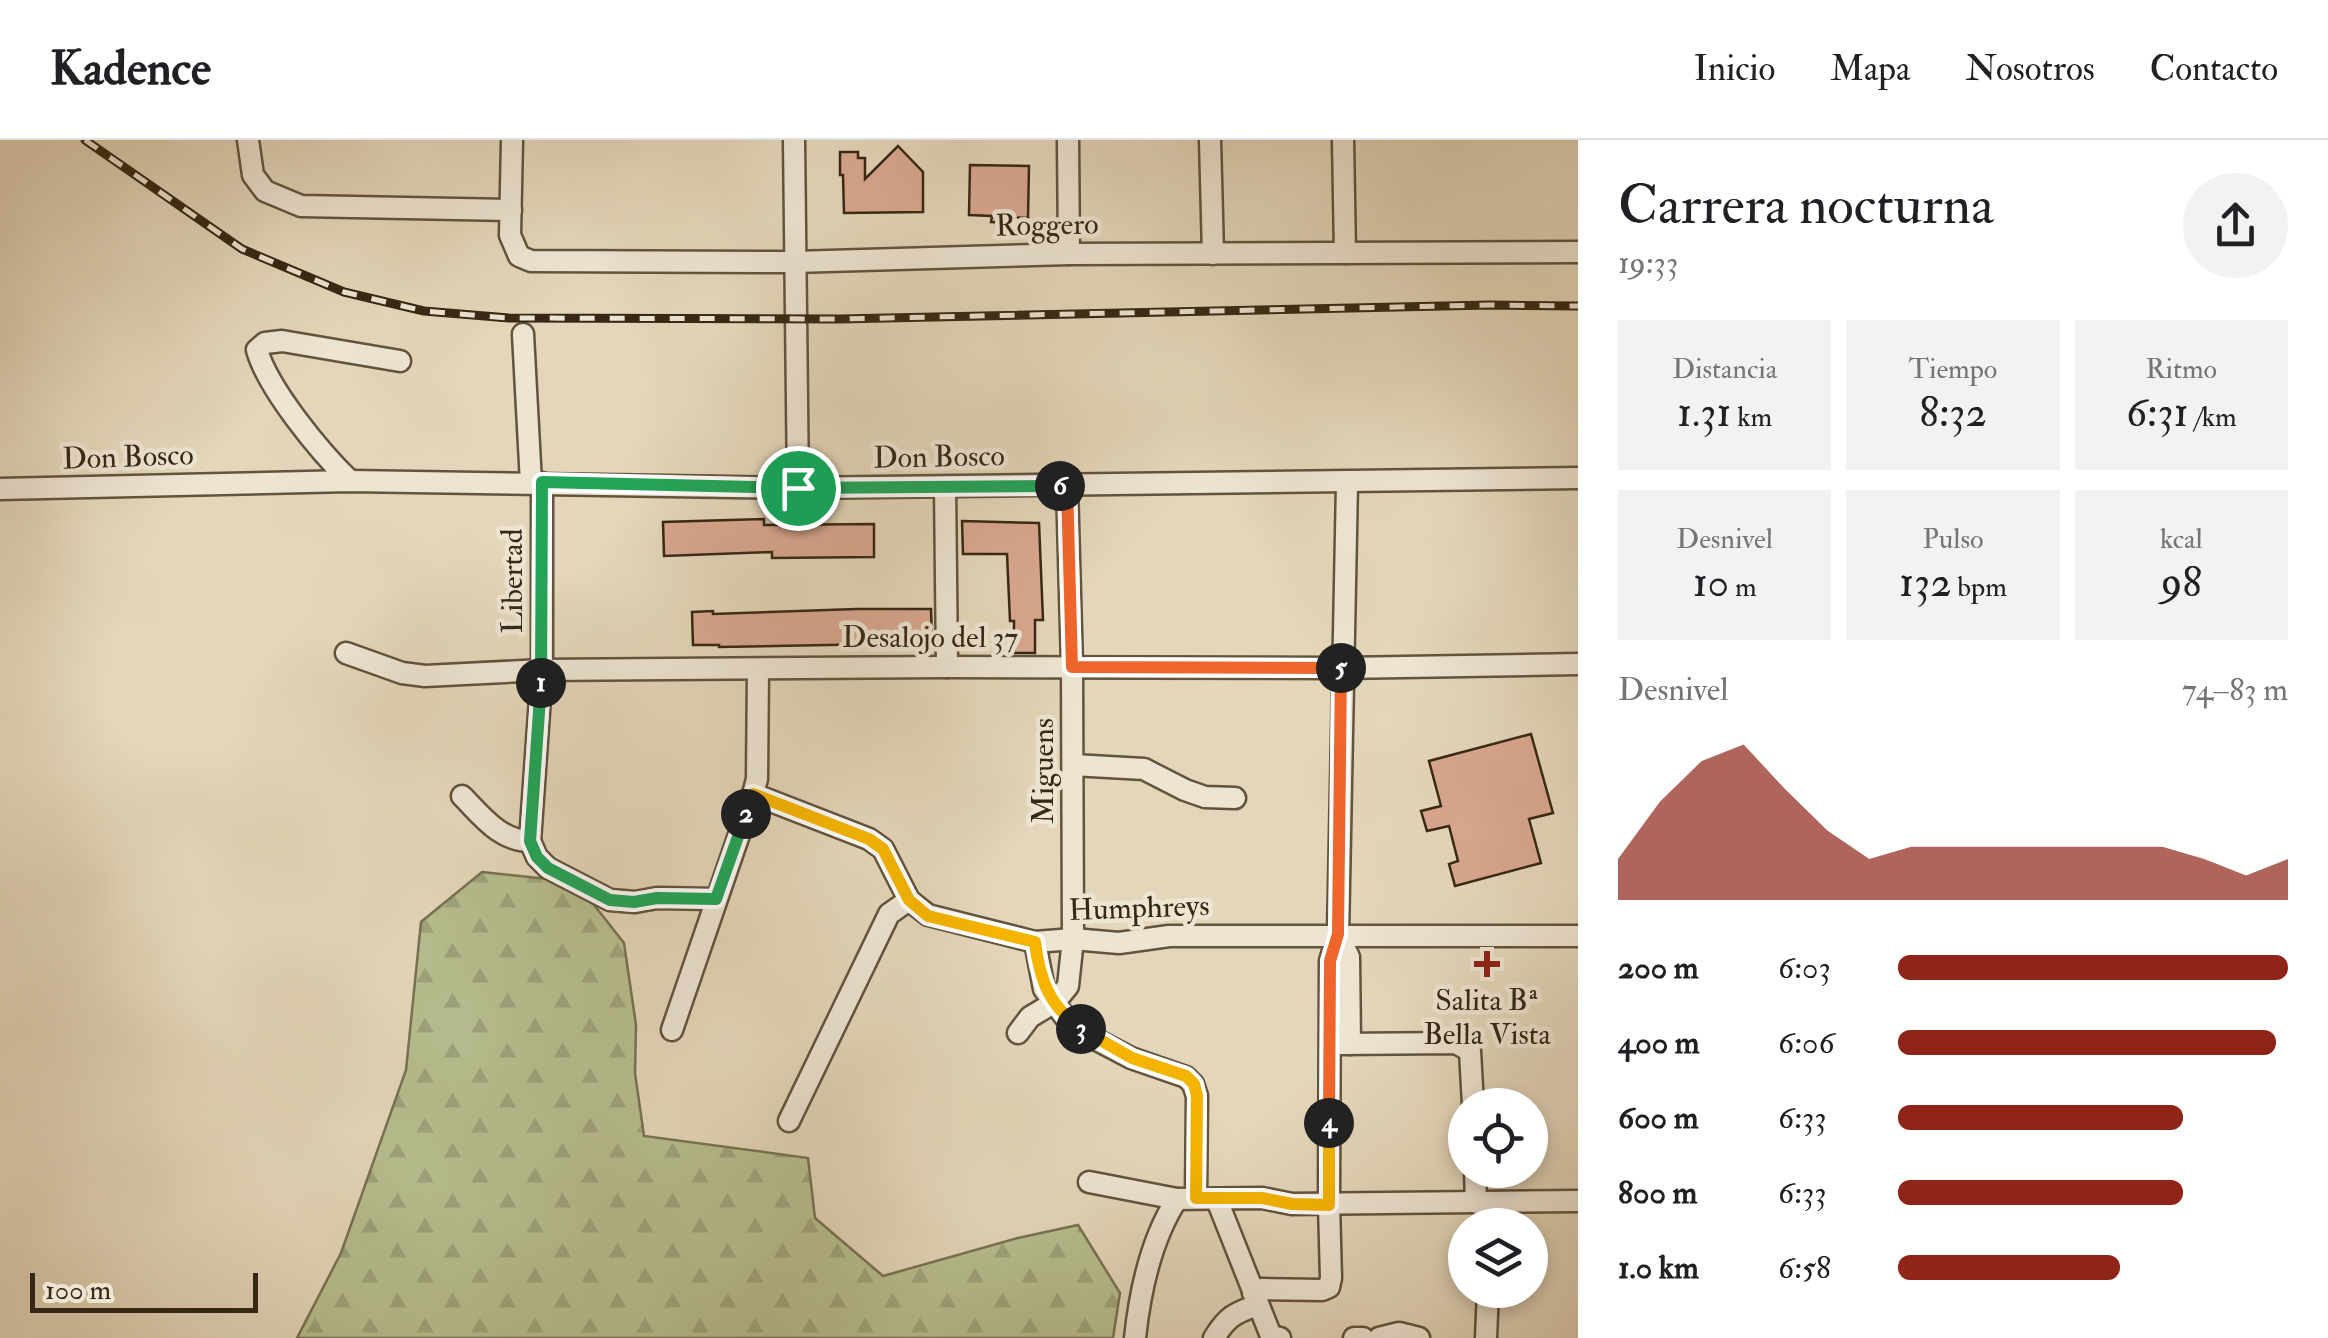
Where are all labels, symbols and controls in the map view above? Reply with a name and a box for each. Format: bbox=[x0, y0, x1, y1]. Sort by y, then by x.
text: Kadence bbox=[50, 39, 211, 99]
text: Inicio bbox=[1694, 47, 1775, 91]
text: Mapa bbox=[1830, 47, 1910, 91]
text: Nosotros bbox=[1965, 47, 2095, 91]
text: Contacto bbox=[2150, 47, 2278, 91]
text: Carrera nocturna bbox=[1618, 171, 1994, 240]
button: share bbox=[2183, 173, 2288, 278]
street label: Roggero bbox=[995, 206, 1099, 244]
text: 19:33 bbox=[1618, 243, 1678, 283]
text: Distancia bbox=[1672, 352, 1777, 387]
text: Tiempo bbox=[1909, 352, 1997, 387]
text: Ritmo bbox=[2146, 352, 2217, 387]
text: 1.31 bbox=[1677, 387, 1731, 439]
text: 8:32 bbox=[1919, 387, 1987, 439]
text: 6:31 bbox=[2126, 387, 2189, 439]
text: km bbox=[1731, 400, 1772, 435]
text: /km bbox=[2189, 400, 2237, 435]
street label: Don Bosco bbox=[62, 436, 194, 478]
street label: Don Bosco bbox=[873, 437, 1005, 477]
pin bbox=[756, 446, 841, 531]
icon: arrive bbox=[771, 461, 826, 516]
pin: 6 bbox=[1035, 461, 1085, 511]
text: 6 bbox=[1053, 468, 1067, 503]
text: Desnivel bbox=[1676, 522, 1773, 557]
text: Pulso bbox=[1922, 522, 1984, 557]
text: kcal bbox=[2160, 522, 2203, 557]
street label: Libertad bbox=[494, 528, 531, 633]
text: 10 bbox=[1693, 557, 1729, 609]
text: 132 bbox=[1899, 557, 1951, 609]
text: 98 bbox=[2161, 557, 2202, 609]
text: m bbox=[1729, 570, 1757, 605]
text: bpm bbox=[1951, 570, 2007, 605]
street label: Desalojo del 37 bbox=[842, 619, 1018, 656]
pin: 5 bbox=[1316, 643, 1366, 693]
text: 5 bbox=[1335, 650, 1347, 685]
pin: 1 bbox=[516, 658, 566, 708]
text: 1 bbox=[536, 665, 546, 700]
text: Desnivel bbox=[1618, 670, 1728, 710]
text: 74–83 m bbox=[2182, 670, 2288, 710]
street label: Miguens bbox=[1025, 718, 1062, 824]
pin: 2 bbox=[721, 789, 771, 839]
text: 2 bbox=[739, 796, 753, 831]
street label: Humphreys bbox=[1068, 887, 1210, 929]
text: 200 m bbox=[1618, 948, 1699, 988]
text: 6:03 bbox=[1778, 948, 1831, 988]
marker: Salita Bª Bella Vista bbox=[1474, 951, 1500, 977]
place label: Salita Bª Bella Vista bbox=[1423, 982, 1551, 1053]
pin: 3 bbox=[1056, 1004, 1106, 1054]
text: 3 bbox=[1076, 1011, 1086, 1046]
text: 400 m bbox=[1618, 1023, 1700, 1063]
text: 6:06 bbox=[1778, 1023, 1835, 1063]
map controls bbox=[1448, 1088, 1548, 1308]
button: locate bbox=[1448, 1088, 1548, 1188]
pin: 4 bbox=[1304, 1098, 1354, 1148]
text: 600 m bbox=[1618, 1098, 1699, 1138]
text: 6:33 bbox=[1778, 1098, 1827, 1138]
text: 4 bbox=[1321, 1105, 1337, 1140]
text: 800 m bbox=[1618, 1173, 1697, 1213]
text: 6:33 bbox=[1778, 1173, 1827, 1213]
button: layers bbox=[1448, 1208, 1548, 1308]
text: 1.0 km bbox=[1618, 1248, 1699, 1288]
text: 6:58 bbox=[1778, 1248, 1831, 1288]
scale bar bbox=[30, 1268, 258, 1312]
text: 100 m bbox=[45, 1273, 111, 1308]

